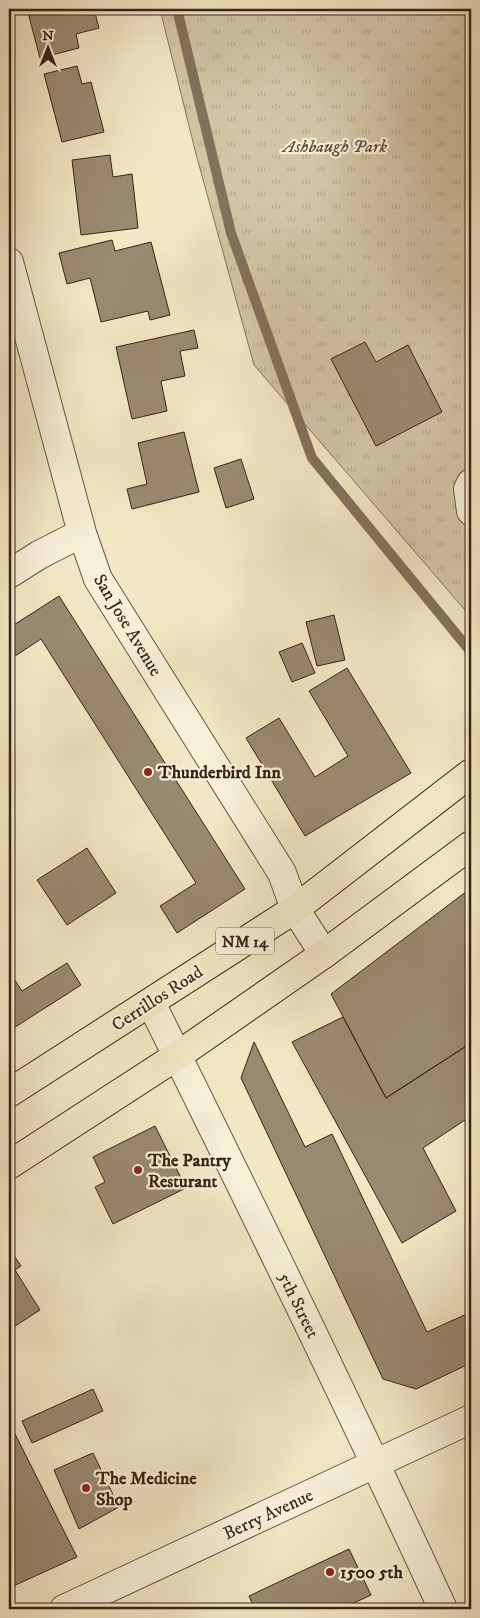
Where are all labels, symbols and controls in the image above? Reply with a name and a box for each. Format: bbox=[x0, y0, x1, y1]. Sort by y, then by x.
north arrow bbox=[22, 22, 72, 72]
text: N bbox=[42, 27, 54, 45]
park label: Ashbaugh Park bbox=[281, 136, 387, 158]
street label: San Jose Avenue bbox=[88, 570, 166, 681]
place label: Thunderbird Inn bbox=[157, 762, 282, 784]
marker: Thunderbird Inn bbox=[142, 766, 154, 778]
road number: NM 14 bbox=[216, 928, 274, 954]
street label: Cerrillos Road bbox=[108, 961, 207, 1036]
place label: The Pantry Resturant bbox=[147, 1150, 231, 1193]
marker: The Pantry Resturant bbox=[132, 1164, 144, 1176]
street label: 5th Street bbox=[273, 1269, 324, 1342]
place label: The Medicine Shop bbox=[95, 1468, 197, 1511]
marker: The Medicine Shop bbox=[80, 1482, 92, 1494]
street label: Berry Avenue bbox=[220, 1485, 317, 1545]
place label: 1500 5th bbox=[340, 1562, 403, 1584]
marker: 1500 5th bbox=[324, 1566, 336, 1578]

